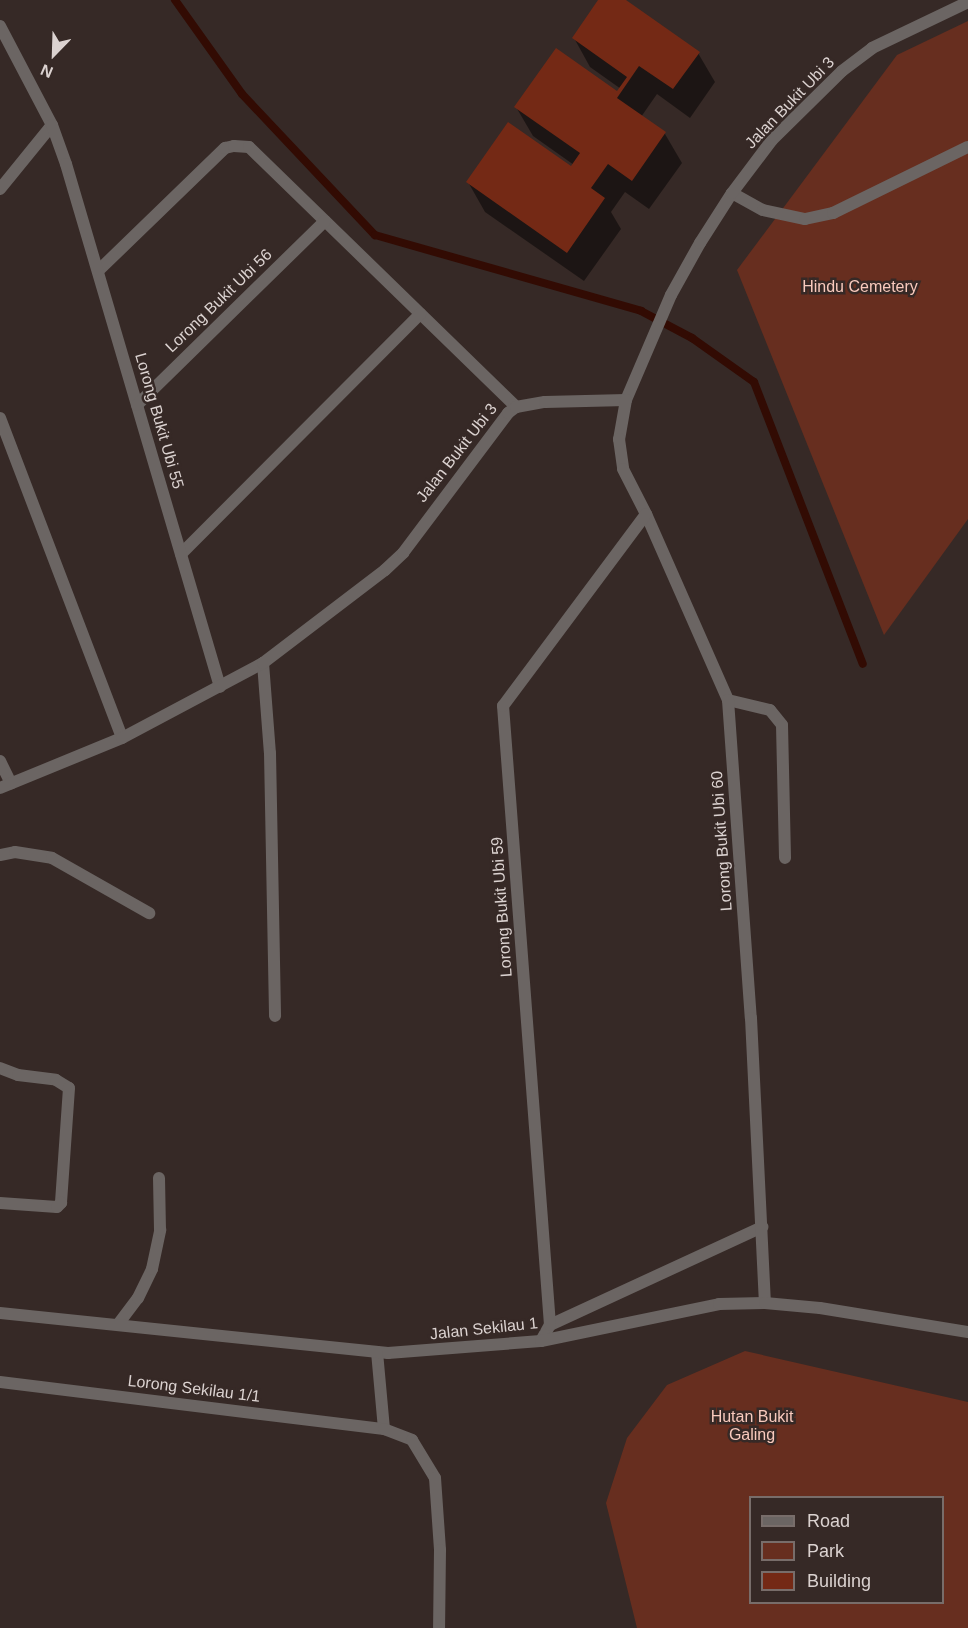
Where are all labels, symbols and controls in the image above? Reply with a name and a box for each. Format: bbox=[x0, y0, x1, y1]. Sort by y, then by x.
north arrow bbox=[24, 24, 84, 84]
street label: Jalan Bukit Ubi 3 bbox=[741, 53, 839, 153]
text: N bbox=[38, 61, 55, 81]
street label: Lorong Bukit Ubi 56 bbox=[162, 245, 276, 357]
park label: Hindu Cemetery bbox=[802, 277, 918, 297]
street label: Lorong Bukit Ubi 55 bbox=[130, 351, 188, 491]
street label: Jalan Bukit Ubi 3 bbox=[412, 400, 502, 506]
street label: Lorong Bukit Ubi 60 bbox=[708, 770, 736, 912]
street label: Lorong Bukit Ubi 59 bbox=[488, 836, 516, 978]
street label: Jalan Sekilau 1 bbox=[429, 1314, 539, 1344]
street label: Lorong Sekilau 1/1 bbox=[127, 1371, 261, 1407]
park label: Hutan Bukit Galing bbox=[711, 1407, 793, 1445]
legend bbox=[749, 1496, 944, 1604]
text: Road bbox=[807, 1511, 850, 1531]
text: Park bbox=[807, 1541, 844, 1561]
text: Building bbox=[807, 1571, 871, 1591]

